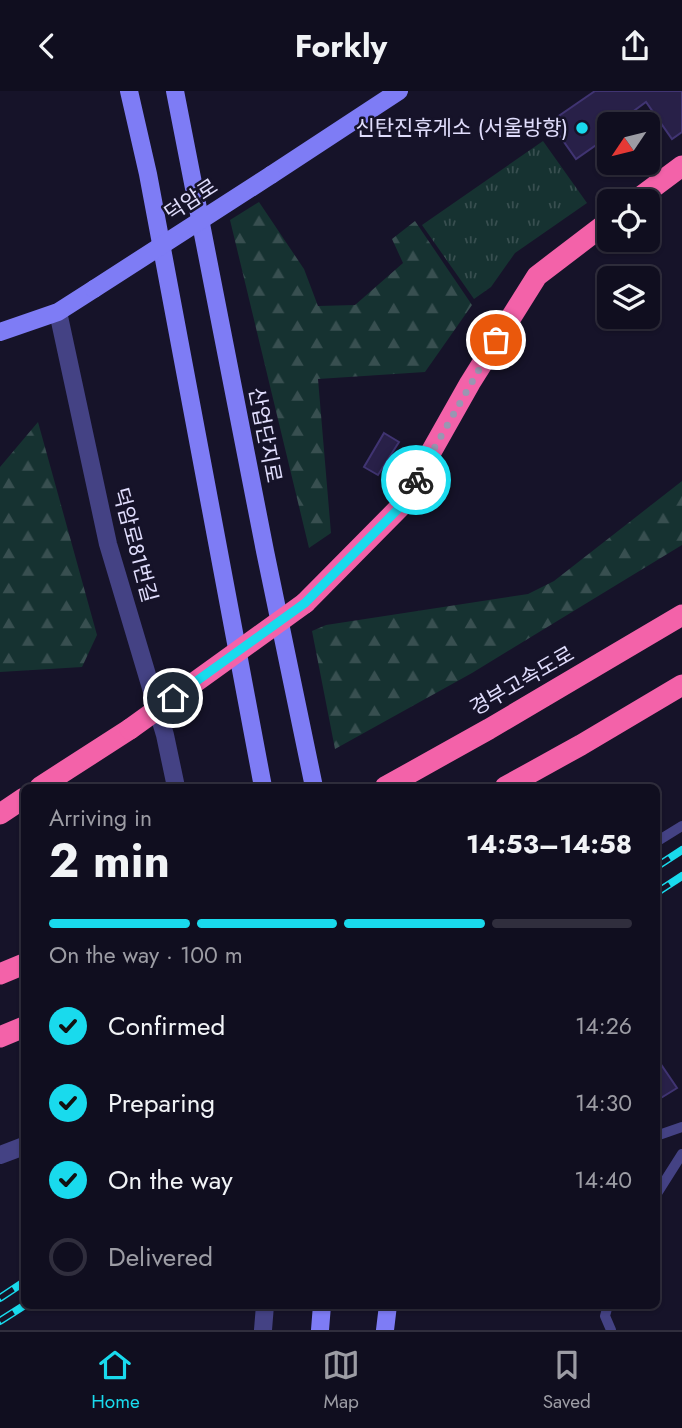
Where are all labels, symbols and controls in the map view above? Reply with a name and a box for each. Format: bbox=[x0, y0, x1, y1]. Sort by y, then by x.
text: Forkly bbox=[295, 23, 387, 69]
icon: back bbox=[28, 27, 66, 65]
icon: share bbox=[616, 27, 654, 65]
north arrow bbox=[597, 112, 660, 175]
map controls bbox=[597, 112, 660, 329]
place label: 신탄진휴게소 (서울방향) bbox=[355, 113, 568, 143]
marker: 신탄진휴게소 (서울방향) bbox=[574, 120, 590, 136]
street label: 덕암로 bbox=[159, 172, 223, 228]
button: locate bbox=[597, 189, 660, 252]
button: layers bbox=[597, 266, 660, 329]
pin bbox=[466, 310, 526, 370]
icon: bag bbox=[477, 321, 515, 359]
street label: 산업단지로 bbox=[241, 385, 289, 485]
courier bbox=[381, 445, 451, 515]
icon: bike bbox=[397, 461, 435, 499]
street label: 덕암로81번길 bbox=[105, 484, 165, 606]
street label: 경부고속도로 bbox=[464, 639, 580, 723]
pin bbox=[143, 668, 203, 728]
icon: home bbox=[154, 679, 192, 717]
text: Arriving in bbox=[49, 801, 152, 835]
text: 14:53–14:58 bbox=[466, 825, 632, 863]
text: 2 min bbox=[49, 828, 170, 894]
text: On the way · 100 m bbox=[49, 938, 243, 972]
icon: check bbox=[49, 1007, 87, 1045]
text: Confirmed bbox=[108, 1007, 225, 1045]
text: 14:26 bbox=[575, 1009, 632, 1043]
icon: check bbox=[49, 1084, 87, 1122]
text: Preparing bbox=[108, 1084, 215, 1122]
text: 14:30 bbox=[575, 1086, 632, 1120]
icon: check bbox=[49, 1161, 87, 1199]
text: On the way bbox=[108, 1161, 233, 1199]
text: 14:40 bbox=[574, 1163, 632, 1197]
text: Delivered bbox=[108, 1238, 213, 1276]
tab: Home bbox=[91, 1346, 140, 1415]
tab: Map bbox=[322, 1346, 360, 1415]
tab: Saved bbox=[543, 1346, 591, 1415]

